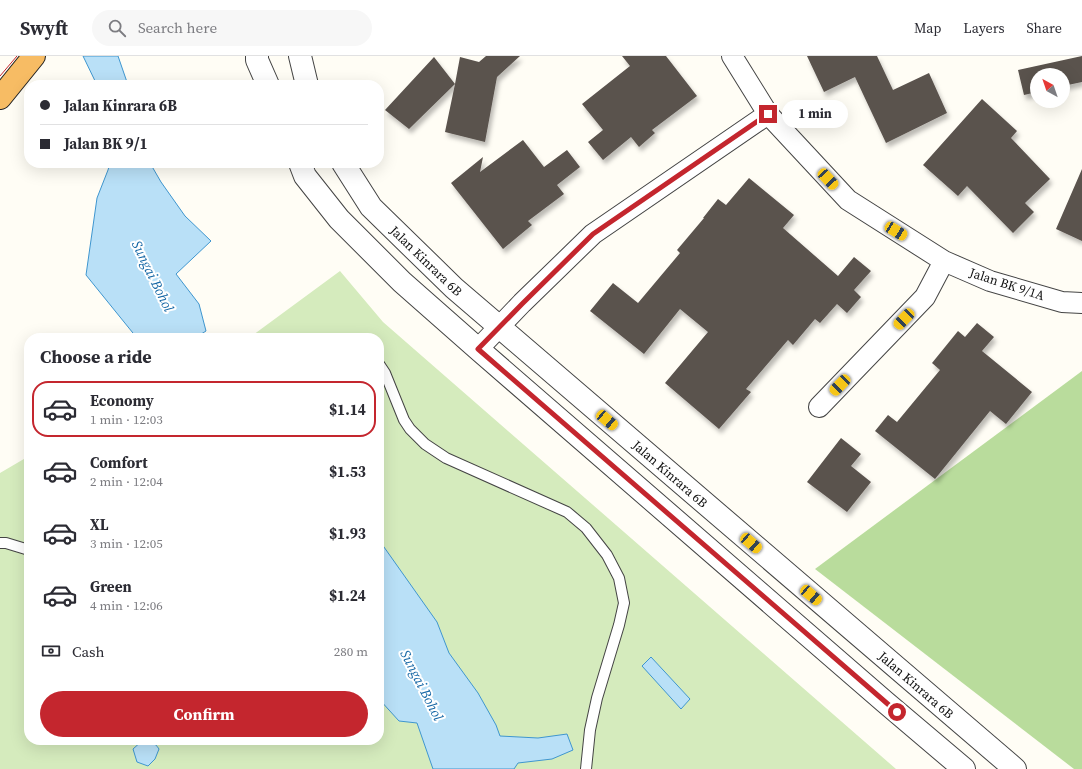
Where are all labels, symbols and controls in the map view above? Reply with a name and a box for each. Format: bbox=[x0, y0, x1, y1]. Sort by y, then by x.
search box bbox=[92, 10, 372, 46]
text: Swyft bbox=[20, 15, 68, 41]
icon: search bbox=[106, 17, 128, 39]
text: Search here bbox=[138, 17, 217, 38]
text: Map bbox=[914, 18, 941, 38]
text: Layers bbox=[963, 18, 1005, 38]
text: Share bbox=[1027, 18, 1062, 38]
north arrow bbox=[1030, 68, 1070, 108]
map controls bbox=[1030, 68, 1070, 108]
text: Jalan Kinrara 6B bbox=[64, 95, 177, 116]
callout: 1 min bbox=[782, 100, 848, 128]
route end bbox=[759, 105, 777, 123]
text: 1 min bbox=[798, 105, 832, 122]
text: Jalan BK 9/1 bbox=[64, 133, 148, 154]
car bbox=[815, 166, 841, 192]
car bbox=[883, 220, 909, 242]
street label: Jalan Kinrara 6B bbox=[385, 221, 466, 300]
water label: Sungai Bohol bbox=[127, 237, 179, 315]
street label: Jalan BK 9/1A bbox=[966, 264, 1047, 304]
car bbox=[891, 306, 917, 332]
text: Choose a ride bbox=[40, 344, 152, 369]
car bbox=[827, 372, 853, 398]
text: Economy bbox=[90, 390, 154, 411]
icon: car bbox=[42, 391, 78, 427]
text: $1.14 bbox=[329, 399, 366, 420]
car bbox=[594, 408, 620, 432]
text: 1 min · 12:03 bbox=[90, 411, 163, 428]
street label: Jalan Kinrara 6B bbox=[628, 436, 711, 511]
text: Comfort bbox=[90, 452, 148, 473]
icon: car bbox=[42, 453, 78, 489]
text: $1.53 bbox=[329, 461, 366, 482]
text: 2 min · 12:04 bbox=[90, 473, 163, 490]
text: XL bbox=[90, 514, 109, 535]
icon: car bbox=[42, 515, 78, 551]
text: $1.93 bbox=[329, 523, 366, 544]
car bbox=[738, 531, 764, 555]
text: 3 min · 12:05 bbox=[90, 535, 163, 552]
text: Green bbox=[90, 576, 132, 597]
icon: car bbox=[42, 577, 78, 613]
car bbox=[798, 583, 824, 607]
text: $1.24 bbox=[329, 585, 366, 606]
text: 4 min · 12:06 bbox=[90, 597, 163, 614]
icon: cash bbox=[40, 640, 62, 662]
text: Cash bbox=[72, 641, 104, 662]
text: 280 m bbox=[334, 643, 368, 660]
water label: Sungai Bohol bbox=[396, 646, 448, 724]
street label: Jalan Kinrara 6B bbox=[874, 647, 957, 722]
button: Confirm bbox=[40, 691, 368, 737]
route start bbox=[888, 703, 906, 721]

